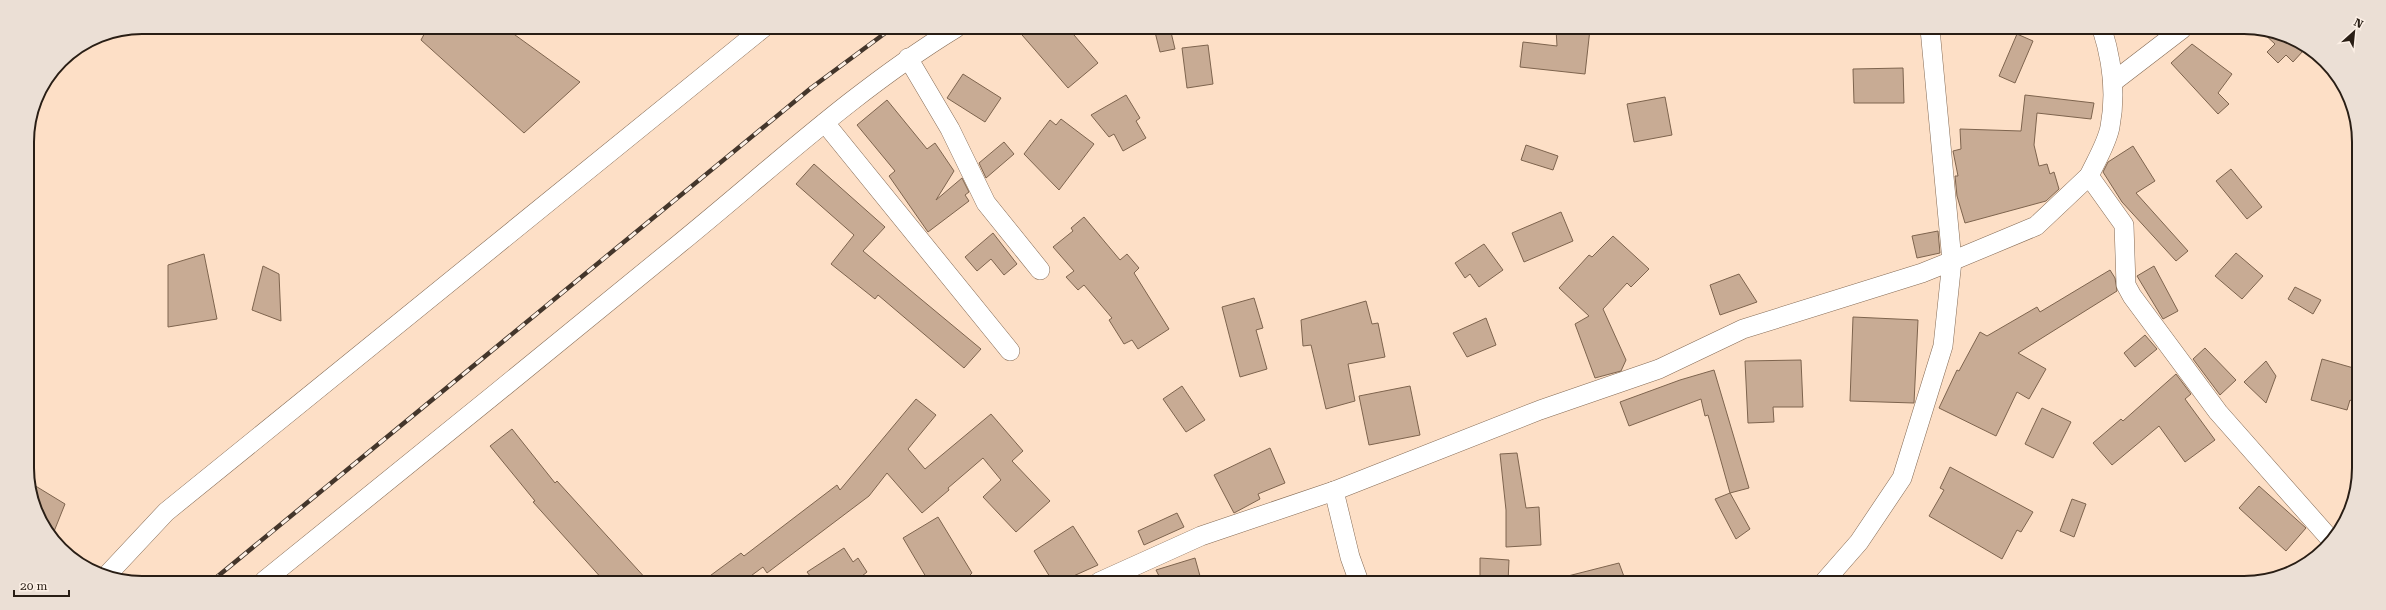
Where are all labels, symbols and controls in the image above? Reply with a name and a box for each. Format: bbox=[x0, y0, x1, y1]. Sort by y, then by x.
north arrow bbox=[2334, 12, 2374, 52]
text: N bbox=[2352, 16, 2366, 31]
scale bar bbox=[14, 572, 69, 598]
text: 20 m bbox=[20, 579, 47, 593]

